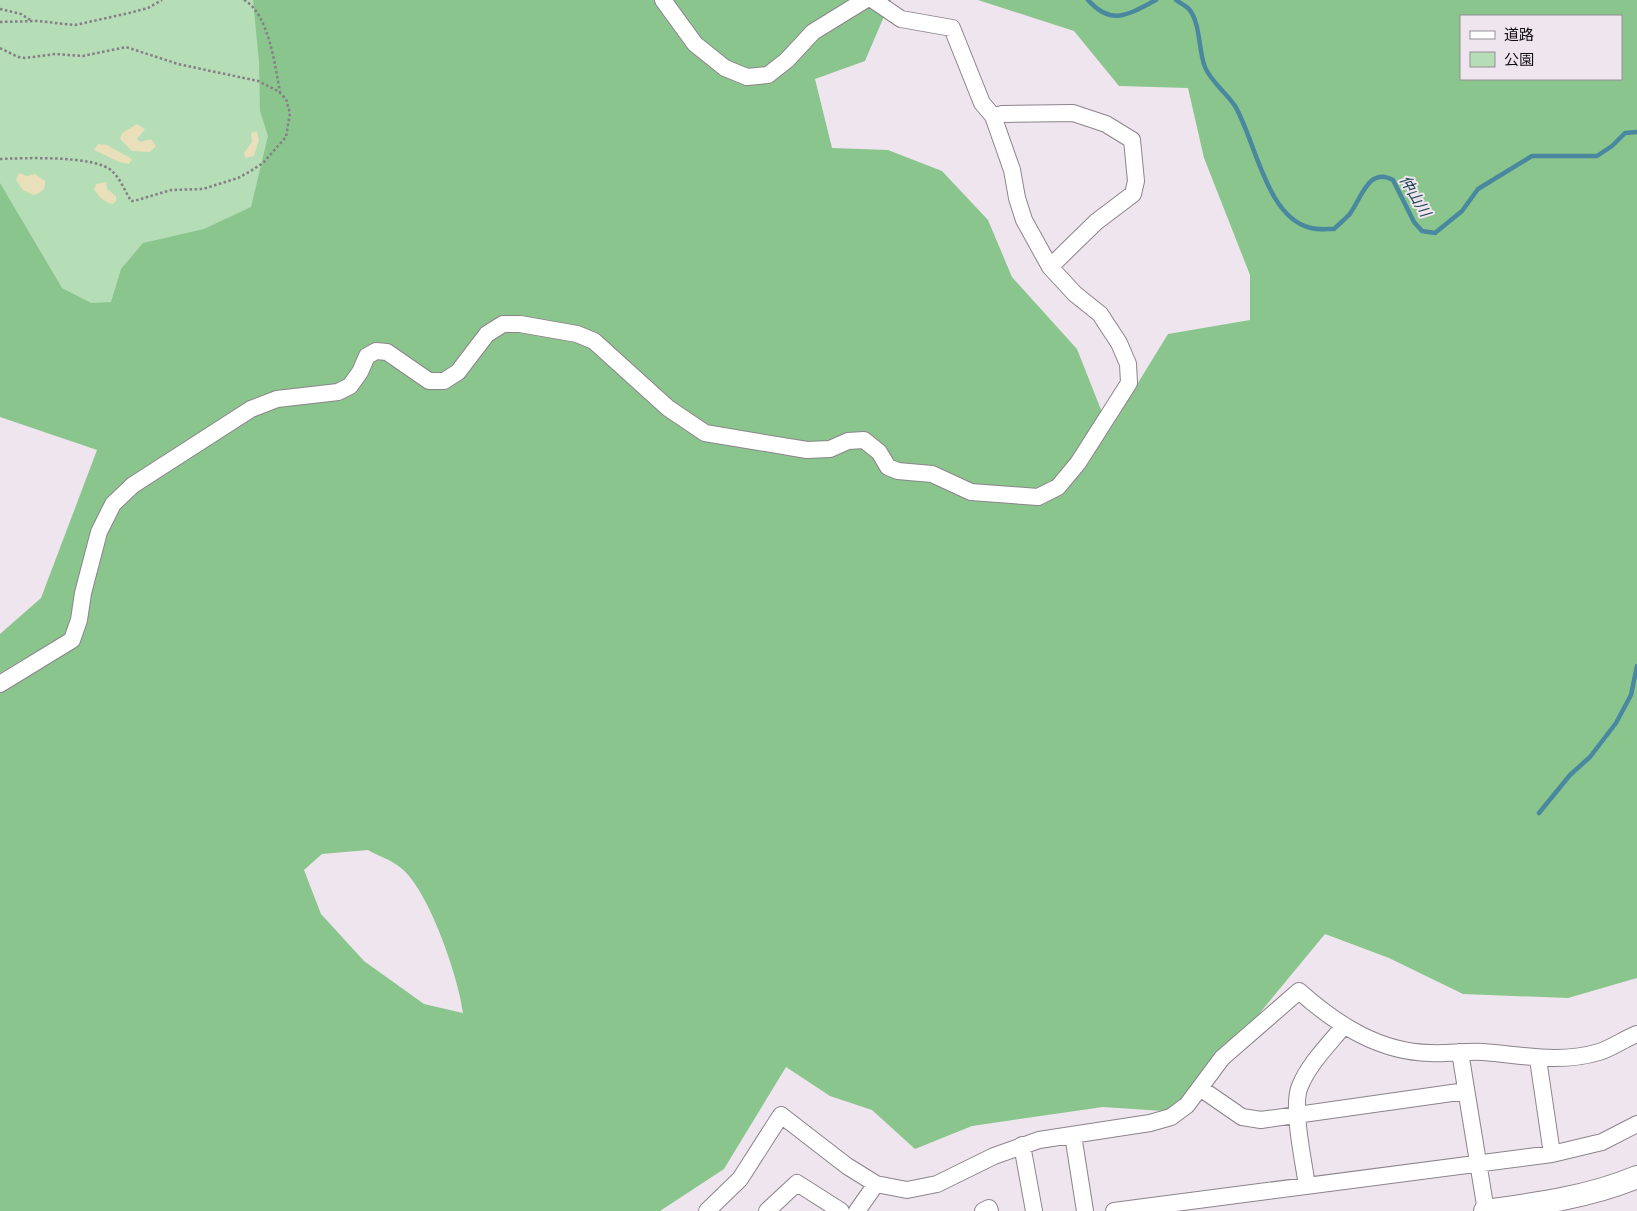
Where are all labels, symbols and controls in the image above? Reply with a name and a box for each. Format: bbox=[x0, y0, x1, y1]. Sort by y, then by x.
legend bbox=[1460, 15, 1622, 80]
text: 道路 bbox=[1504, 26, 1534, 44]
text: 公園 bbox=[1504, 51, 1534, 69]
water label: 仲山川 bbox=[1396, 172, 1435, 222]

